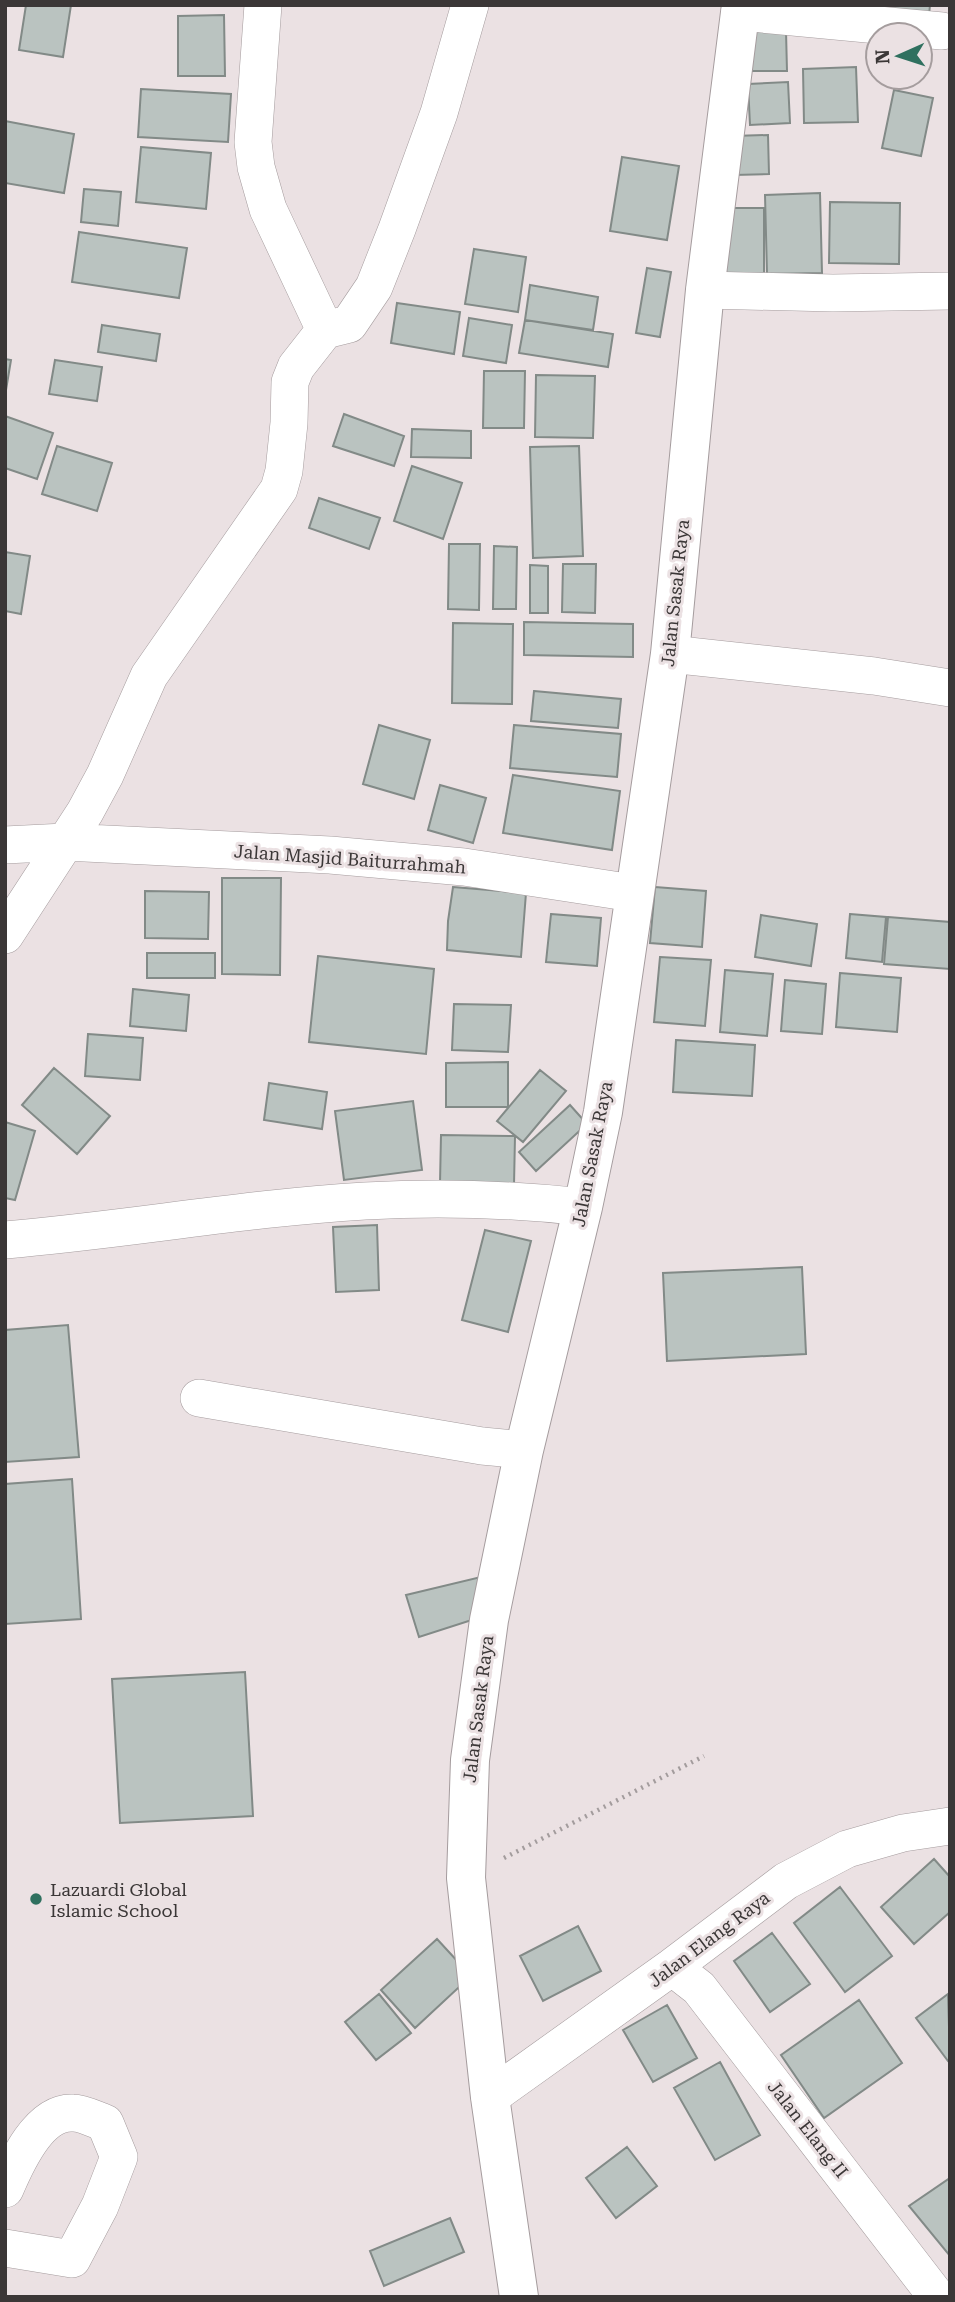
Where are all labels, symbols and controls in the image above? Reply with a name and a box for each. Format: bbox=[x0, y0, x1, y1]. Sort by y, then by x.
north arrow bbox=[864, 21, 934, 91]
text: N bbox=[871, 49, 894, 65]
street label: Jalan Sasak Raya bbox=[657, 518, 693, 668]
street label: Jalan Masjid Baiturrahmah bbox=[233, 840, 467, 878]
street label: Jalan Sasak Raya bbox=[568, 1079, 616, 1229]
street label: Jalan Sasak Raya bbox=[459, 1634, 497, 1784]
place label: Lazuardi Global Islamic School bbox=[50, 1879, 187, 1921]
street label: Jalan Elang Raya bbox=[644, 1887, 774, 1991]
marker: Lazuardi Global Islamic School bbox=[28, 1891, 44, 1907]
street label: Jalan Elang II bbox=[763, 2076, 853, 2182]

